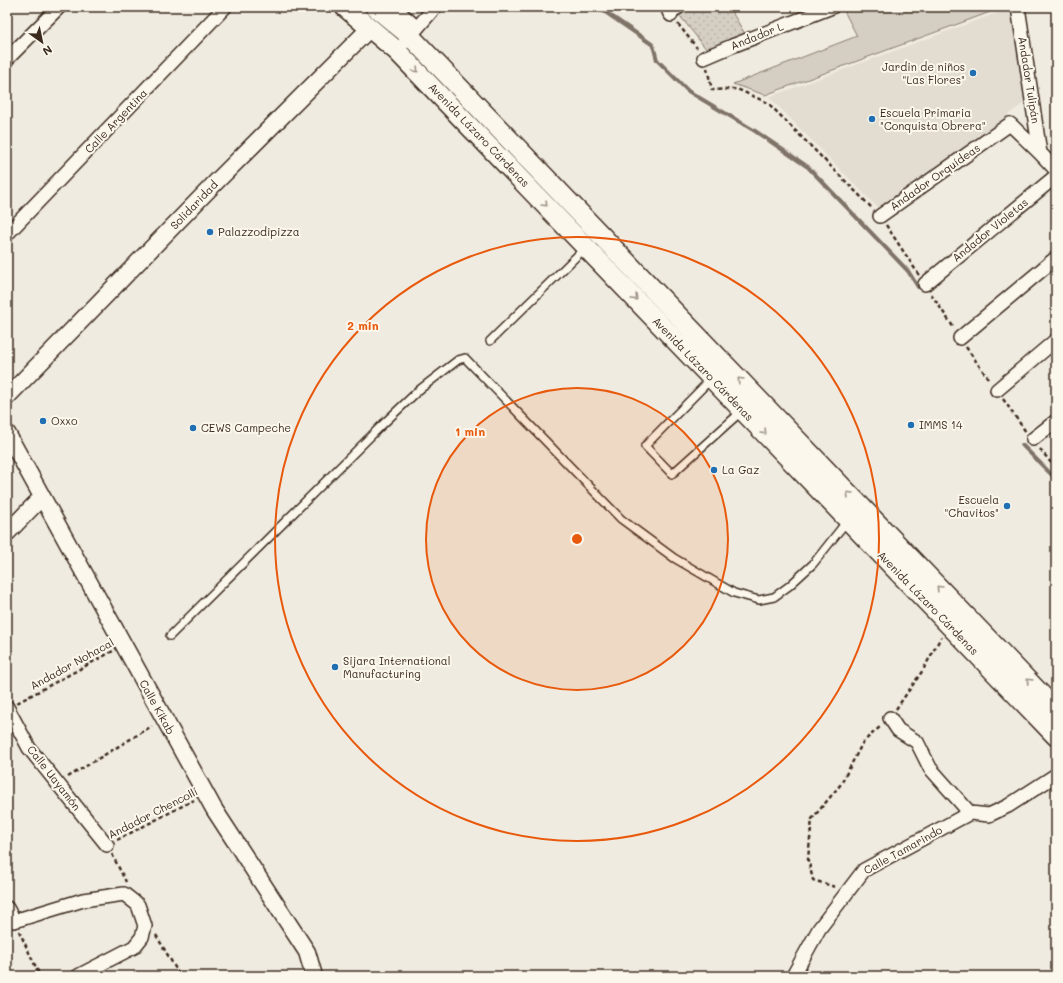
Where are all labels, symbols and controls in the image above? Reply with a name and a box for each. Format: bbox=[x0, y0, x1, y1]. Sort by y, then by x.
street label: Andador L bbox=[728, 18, 786, 53]
north arrow bbox=[22, 22, 62, 62]
street label: Andador Tulipán bbox=[1015, 35, 1044, 125]
text: N bbox=[40, 42, 55, 59]
place label: Jardin de niños "Las Flores" bbox=[882, 59, 965, 87]
one-way arrow bbox=[411, 65, 419, 73]
marker: Jardin de niños "Las Flores" bbox=[968, 68, 978, 78]
street label: Avenida Lázaro Cárdenas bbox=[426, 79, 533, 190]
street label: Calle Argentina bbox=[81, 85, 150, 156]
place label: Escuela Primaria "Conquista Obrera" bbox=[880, 105, 986, 133]
marker: Escuela Primaria "Conquista Obrera" bbox=[867, 114, 877, 124]
street label: Andador Orquídeas bbox=[887, 140, 983, 213]
street label: Solidaridad bbox=[167, 177, 221, 232]
street label: Andador Violetas bbox=[949, 194, 1031, 265]
one-way arrow bbox=[540, 199, 548, 207]
place label: Palazzodipizza bbox=[218, 224, 300, 239]
marker: Palazzodipizza bbox=[205, 227, 215, 237]
one-way arrow bbox=[630, 293, 638, 301]
street label: Avenida Lázaro Cárdenas bbox=[650, 313, 757, 424]
text: 2 min bbox=[347, 317, 379, 333]
one-way arrow bbox=[737, 377, 745, 385]
place label: Oxxo bbox=[51, 413, 78, 428]
marker: Oxxo bbox=[38, 416, 48, 426]
place label: IMMS 14 bbox=[919, 417, 963, 432]
place label: CEWS Campeche bbox=[201, 420, 291, 435]
marker: IMMS 14 bbox=[906, 420, 916, 430]
marker: CEWS Campeche bbox=[188, 423, 198, 433]
text: 1 min bbox=[455, 423, 485, 439]
one-way arrow bbox=[759, 427, 767, 435]
place label: La Gaz bbox=[722, 462, 759, 477]
marker: La Gaz bbox=[709, 465, 719, 475]
one-way arrow bbox=[846, 491, 854, 499]
place label: Escuela "Chavitos" bbox=[944, 492, 999, 520]
marker: Escuela "Chavitos" bbox=[1002, 501, 1012, 511]
centre of rings bbox=[570, 532, 584, 546]
street label: Avenida Lázaro Cárdenas bbox=[875, 547, 982, 658]
one-way arrow bbox=[936, 585, 944, 593]
street label: Andador Nohacal bbox=[27, 634, 116, 693]
place label: Sijara International Manufacturing bbox=[343, 653, 450, 681]
marker: Sijara International Manufacturing bbox=[330, 662, 340, 672]
street label: Calle Kikab bbox=[136, 677, 179, 737]
one-way arrow bbox=[1026, 678, 1034, 686]
street label: Calle Uayamón bbox=[24, 742, 85, 813]
street label: Andador Chencollí bbox=[105, 783, 200, 842]
street label: Calle Tamarindo bbox=[861, 822, 945, 877]

